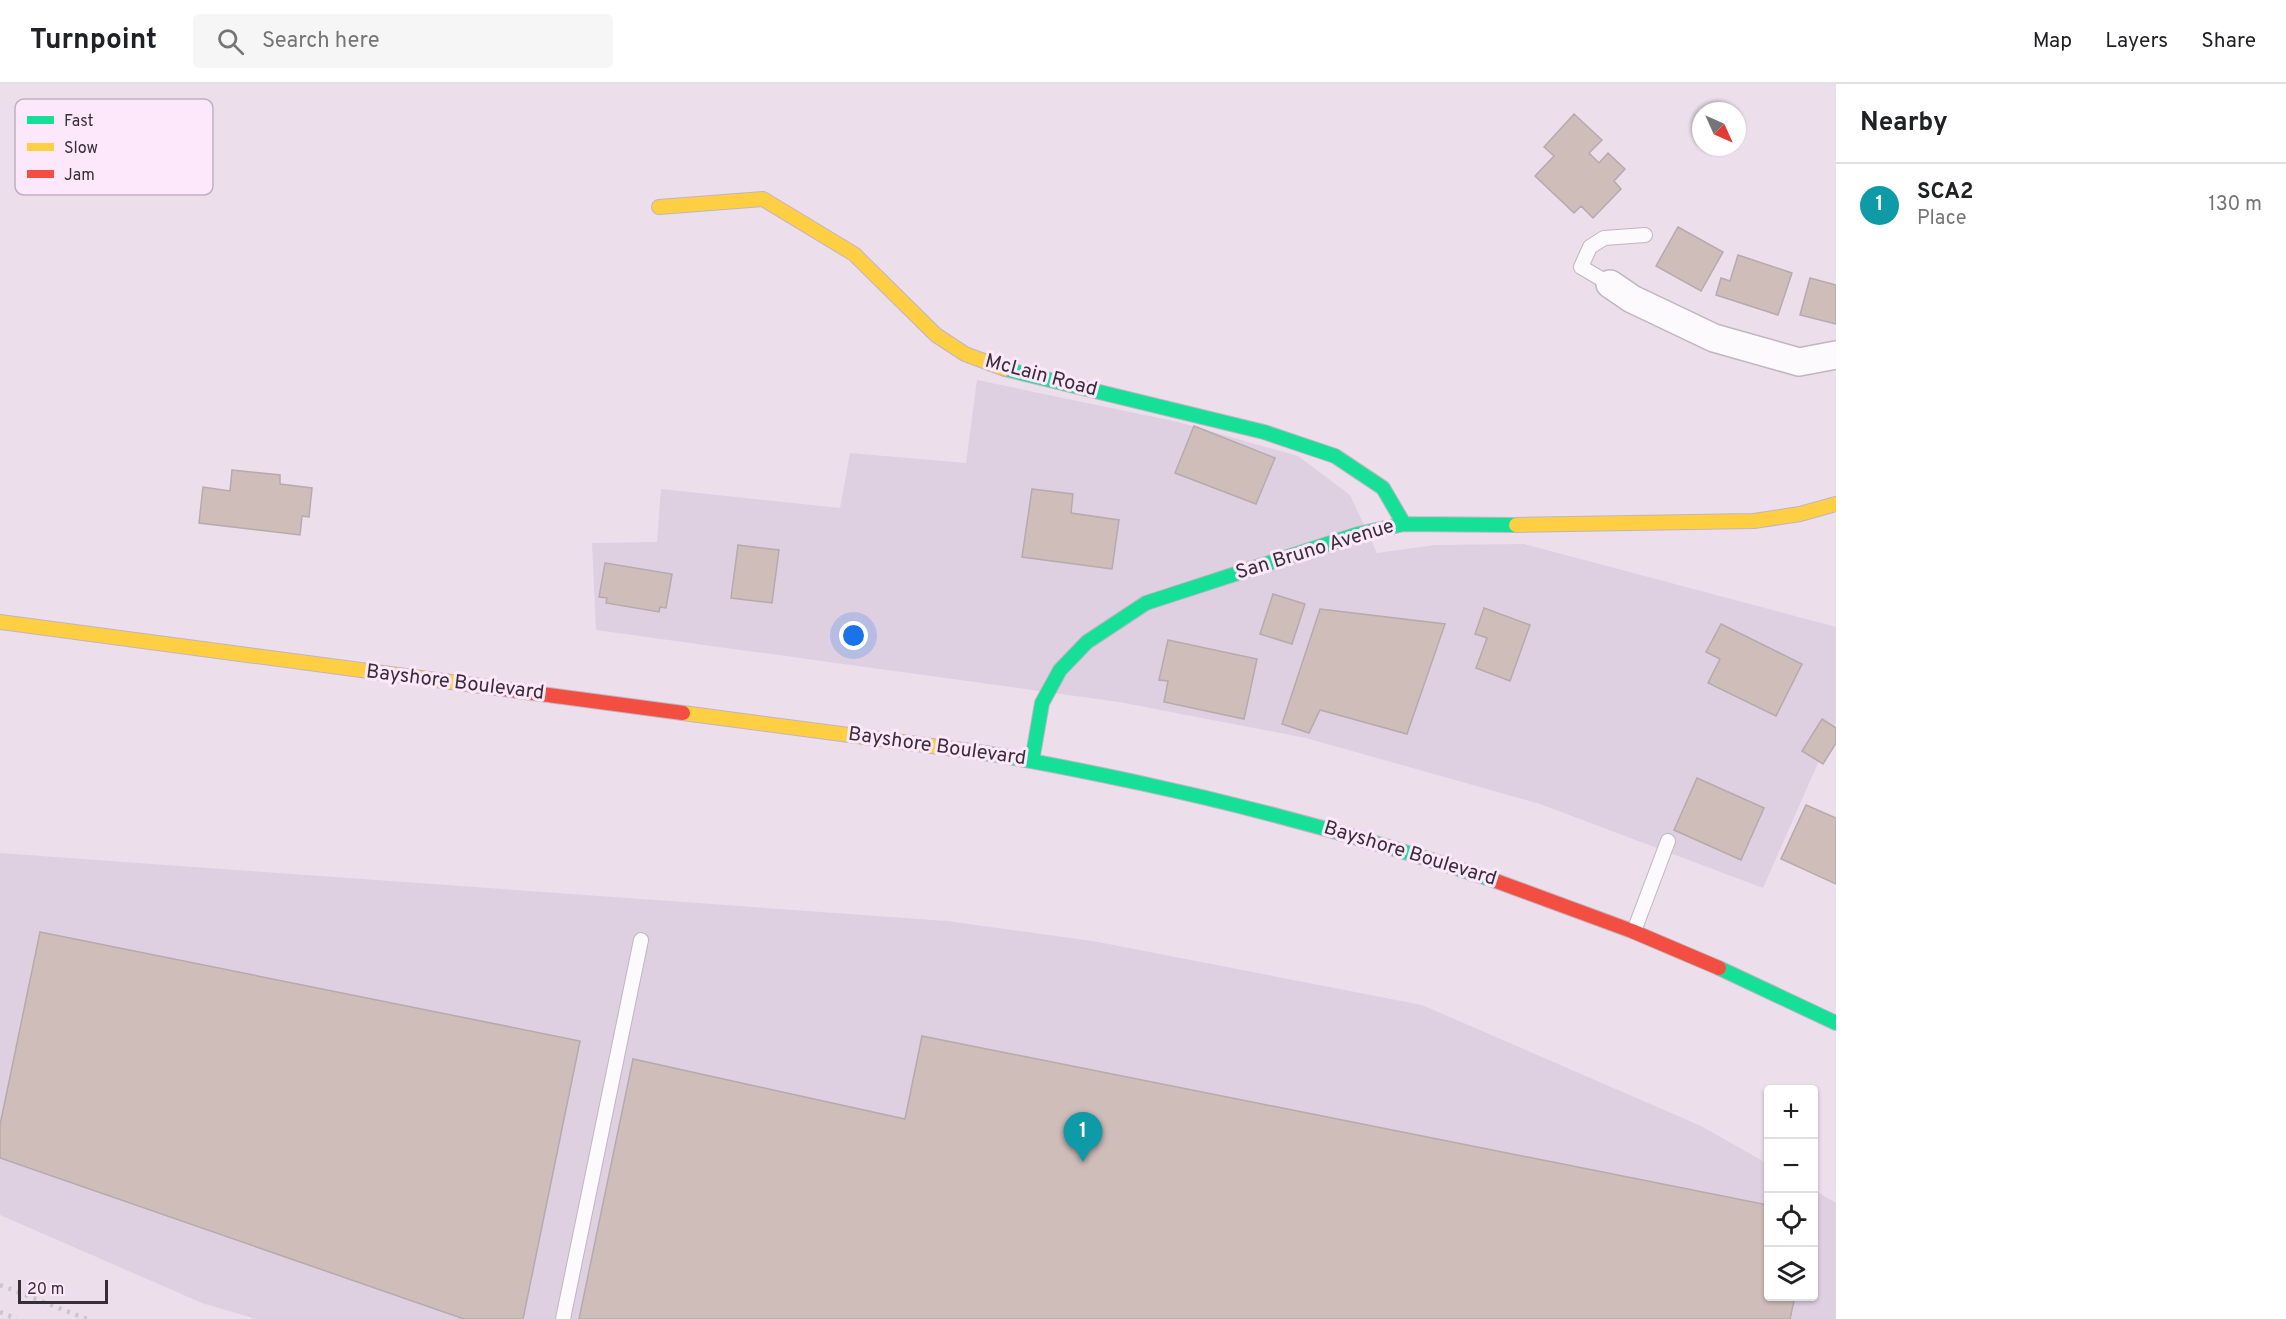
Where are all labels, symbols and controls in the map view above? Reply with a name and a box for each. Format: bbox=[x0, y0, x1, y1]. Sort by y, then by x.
search box bbox=[193, 14, 613, 68]
text: Turnpoint bbox=[30, 23, 157, 59]
icon: search bbox=[214, 25, 247, 58]
text: Search here bbox=[262, 28, 379, 55]
text: Map bbox=[2033, 28, 2072, 55]
text: Layers bbox=[2105, 28, 2168, 55]
text: Share bbox=[2201, 28, 2256, 55]
legend bbox=[15, 99, 213, 195]
north arrow bbox=[1692, 102, 1746, 156]
text: Nearby bbox=[1860, 107, 1948, 140]
text: Fast bbox=[64, 112, 94, 132]
text: Slow bbox=[64, 139, 98, 159]
text: Jam bbox=[64, 166, 95, 186]
text: SCA2 bbox=[1917, 179, 1973, 206]
text: 1 bbox=[1876, 192, 1884, 218]
text: 130 m bbox=[2208, 192, 2262, 218]
text: Place bbox=[1917, 206, 1967, 232]
street label: McLain Road bbox=[982, 349, 1100, 403]
street label: San Bruno Avenue bbox=[1233, 514, 1397, 586]
your location bbox=[839, 621, 868, 650]
street label: Bayshore Boulevard bbox=[364, 659, 546, 707]
street label: Bayshore Boulevard bbox=[846, 722, 1028, 772]
street label: Bayshore Boulevard bbox=[1321, 815, 1499, 893]
map controls bbox=[1764, 1085, 1818, 1301]
button: + bbox=[1764, 1085, 1818, 1139]
pin: 1 bbox=[1064, 1112, 1102, 1162]
button: − bbox=[1764, 1139, 1818, 1193]
button: locate bbox=[1764, 1193, 1818, 1247]
button: layers bbox=[1764, 1247, 1818, 1301]
scale bar bbox=[18, 1277, 108, 1304]
text: 20 m bbox=[27, 1280, 64, 1300]

